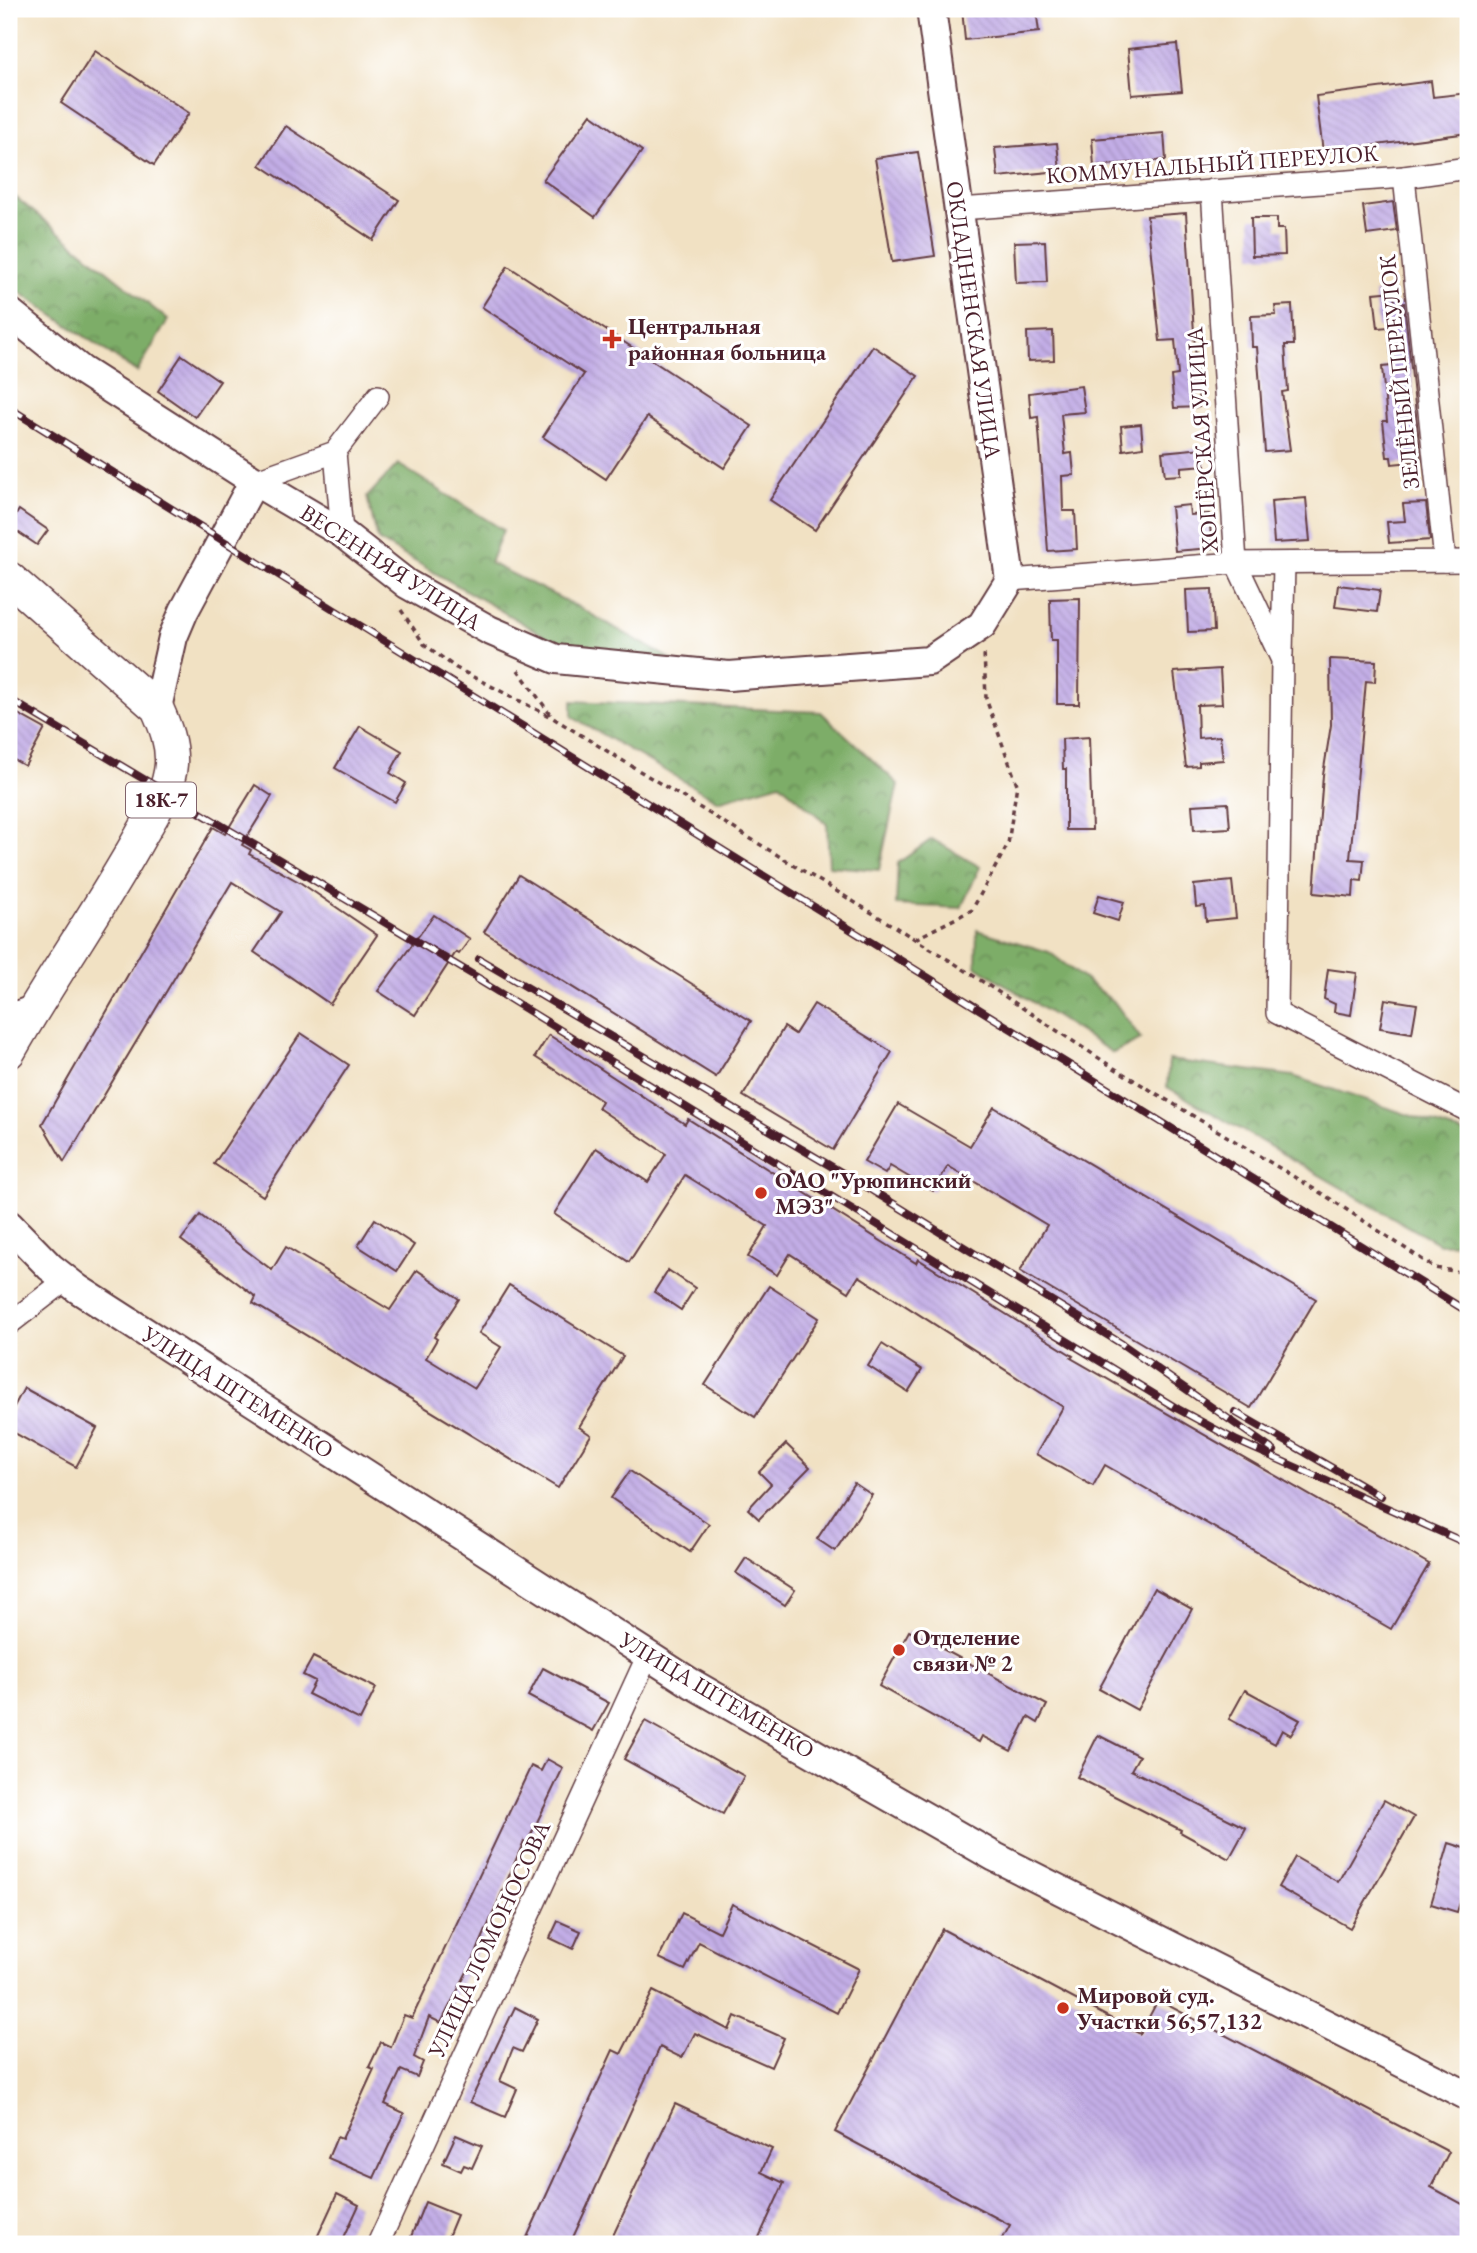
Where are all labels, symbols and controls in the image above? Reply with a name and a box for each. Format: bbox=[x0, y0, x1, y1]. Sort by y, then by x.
street label: КОММУНАЛЬНЫЙ ПЕРЕУЛОК bbox=[1045, 137, 1380, 191]
street label: ОКЛАДНЕНСКАЯ УЛИЦА bbox=[940, 179, 1009, 462]
street label: ЗЕЛЁНЫЙ ПЕРЕУЛОК bbox=[1372, 252, 1426, 491]
place label: Центральная районная больница bbox=[628, 311, 827, 367]
street label: ХОПЁРСКАЯ УЛИЦА bbox=[1179, 325, 1225, 555]
marker: Центральная районная больница bbox=[602, 329, 622, 349]
street label: ВЕСЕННЯЯ УЛИЦА bbox=[295, 497, 488, 637]
road number: 18К-7 bbox=[126, 782, 196, 818]
place label: ОАО "Урюпинский МЭЗ" bbox=[775, 1165, 972, 1221]
marker: ОАО "Урюпинский МЭЗ" bbox=[753, 1185, 769, 1201]
street label: УЛИЦА ШТЕМЕНКО bbox=[136, 1318, 339, 1465]
place label: Отделение связи № 2 bbox=[913, 1622, 1020, 1678]
street label: УЛИЦА ШТЕМЕНКО bbox=[613, 1624, 820, 1765]
marker: Отделение связи № 2 bbox=[891, 1642, 907, 1658]
street label: УЛИЦА ЛОМОНОСОВА bbox=[420, 1815, 558, 2063]
place label: Мировой суд. Участки 56,57,132 bbox=[1076, 1980, 1262, 2036]
marker: Мировой суд. Участки 56,57,132 bbox=[1055, 2000, 1071, 2016]

